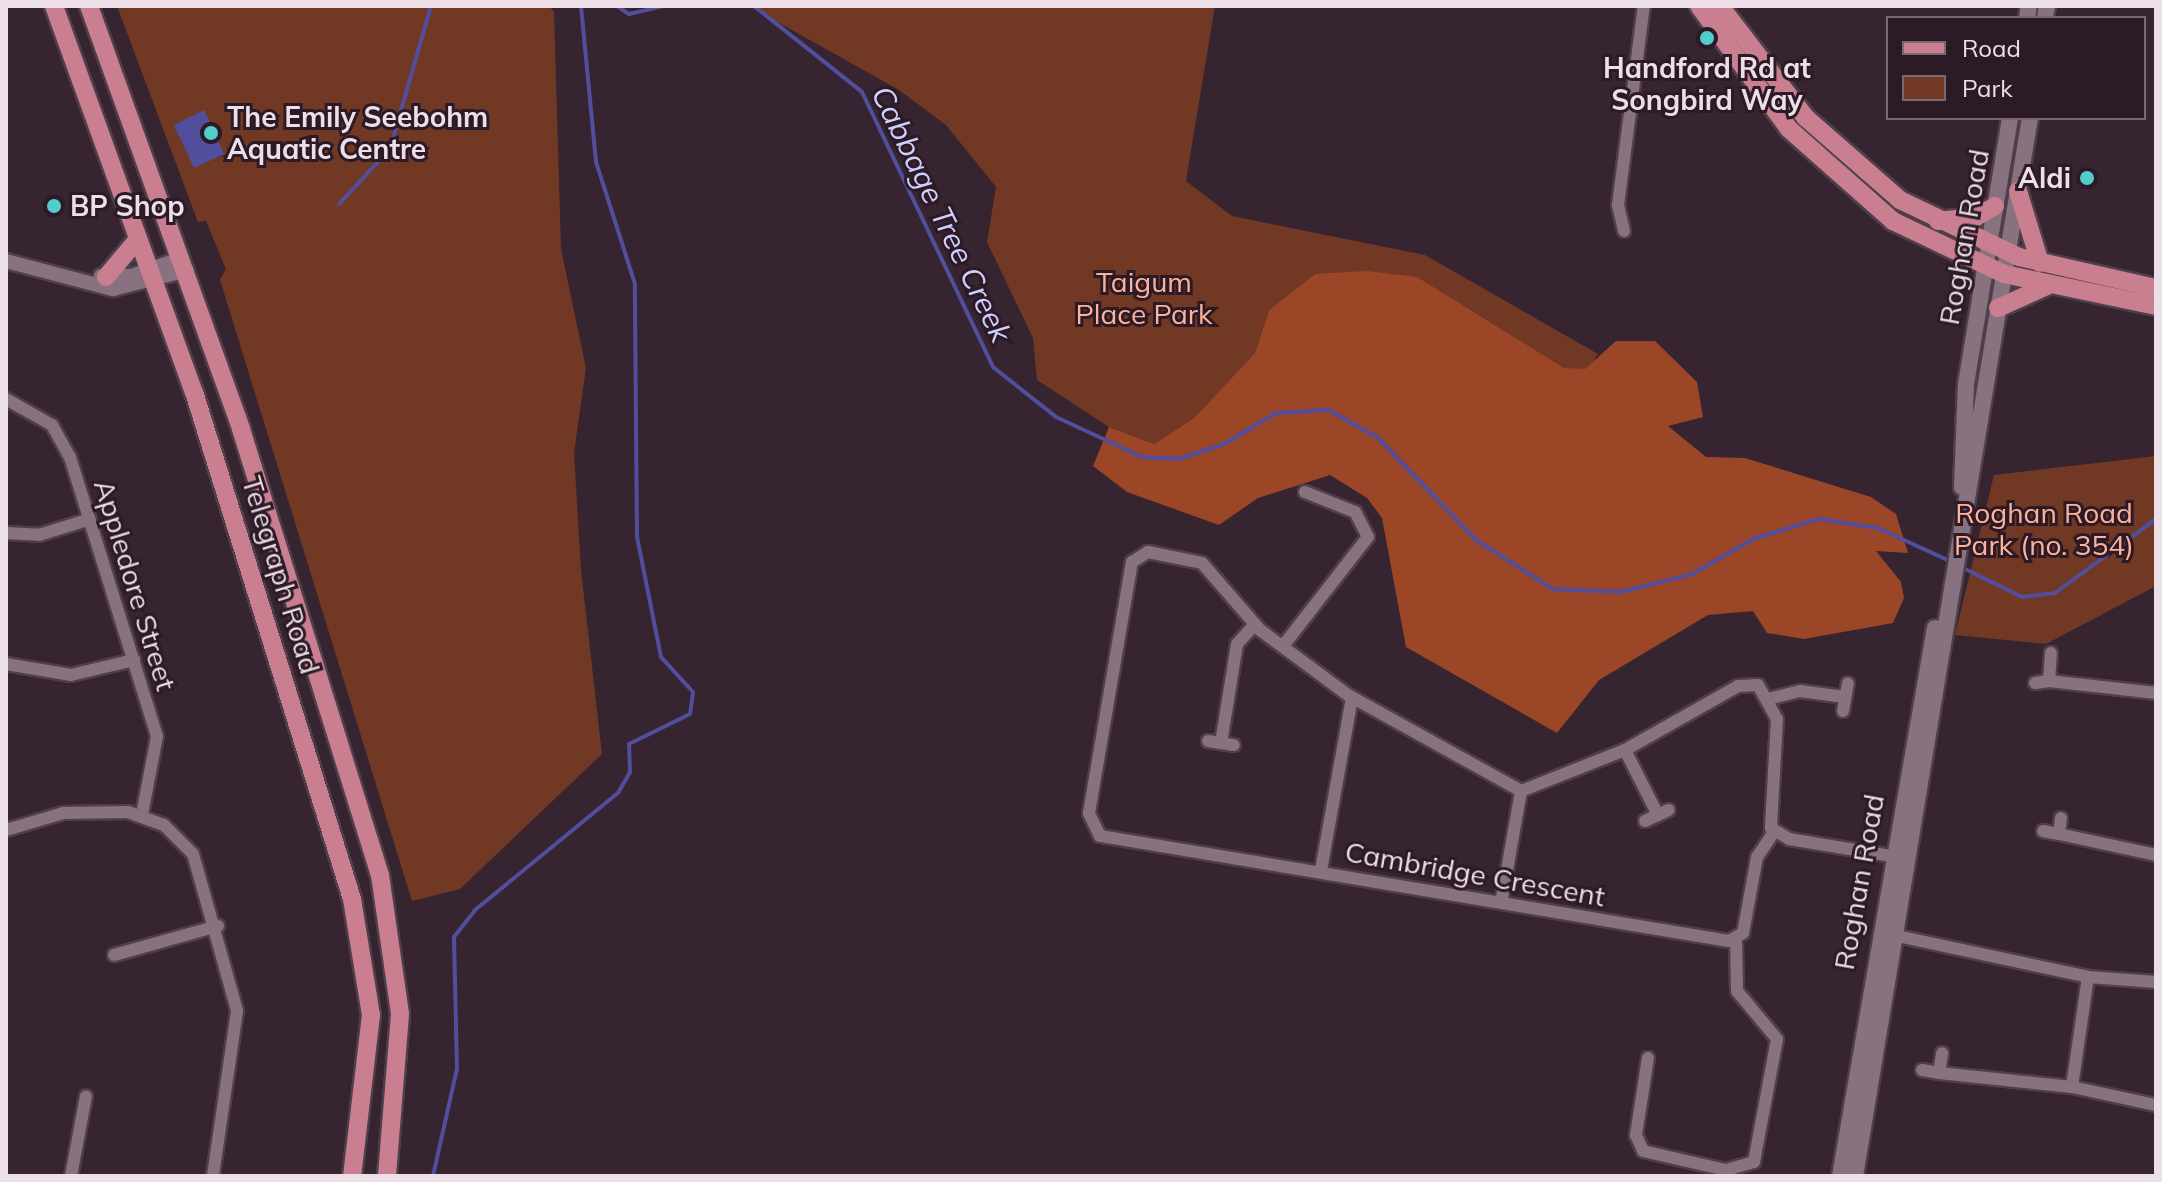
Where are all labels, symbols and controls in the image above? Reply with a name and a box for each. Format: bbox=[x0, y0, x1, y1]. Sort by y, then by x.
legend bbox=[1886, 16, 2146, 120]
marker: Handford Rd at Songbird Way bbox=[1698, 29, 1716, 47]
text: Road bbox=[1962, 33, 2021, 63]
place label: Handford Rd at Songbird Way bbox=[1603, 51, 1811, 117]
text: Park bbox=[1962, 73, 2013, 103]
water label: Cabbage Tree Creek bbox=[864, 80, 1020, 348]
place label: The Emily Seebohm Aquatic Centre bbox=[227, 100, 488, 166]
marker: The Emily Seebohm Aquatic Centre bbox=[202, 124, 220, 142]
street label: Roghan Road bbox=[1932, 147, 1996, 327]
place label: Aldi bbox=[2018, 161, 2071, 195]
marker: Aldi bbox=[2078, 169, 2096, 187]
place label: BP Shop bbox=[70, 189, 185, 223]
marker: BP Shop bbox=[45, 197, 63, 215]
park label: Taigum Place Park bbox=[1076, 265, 1212, 331]
street label: Telegraph Road bbox=[235, 472, 327, 678]
street label: Appledore Street bbox=[87, 475, 183, 695]
park label: Roghan Road Park (no. 354) bbox=[1954, 496, 2134, 562]
street label: Roghan Road bbox=[1827, 792, 1891, 972]
street label: Cambridge Crescent bbox=[1342, 835, 1608, 913]

